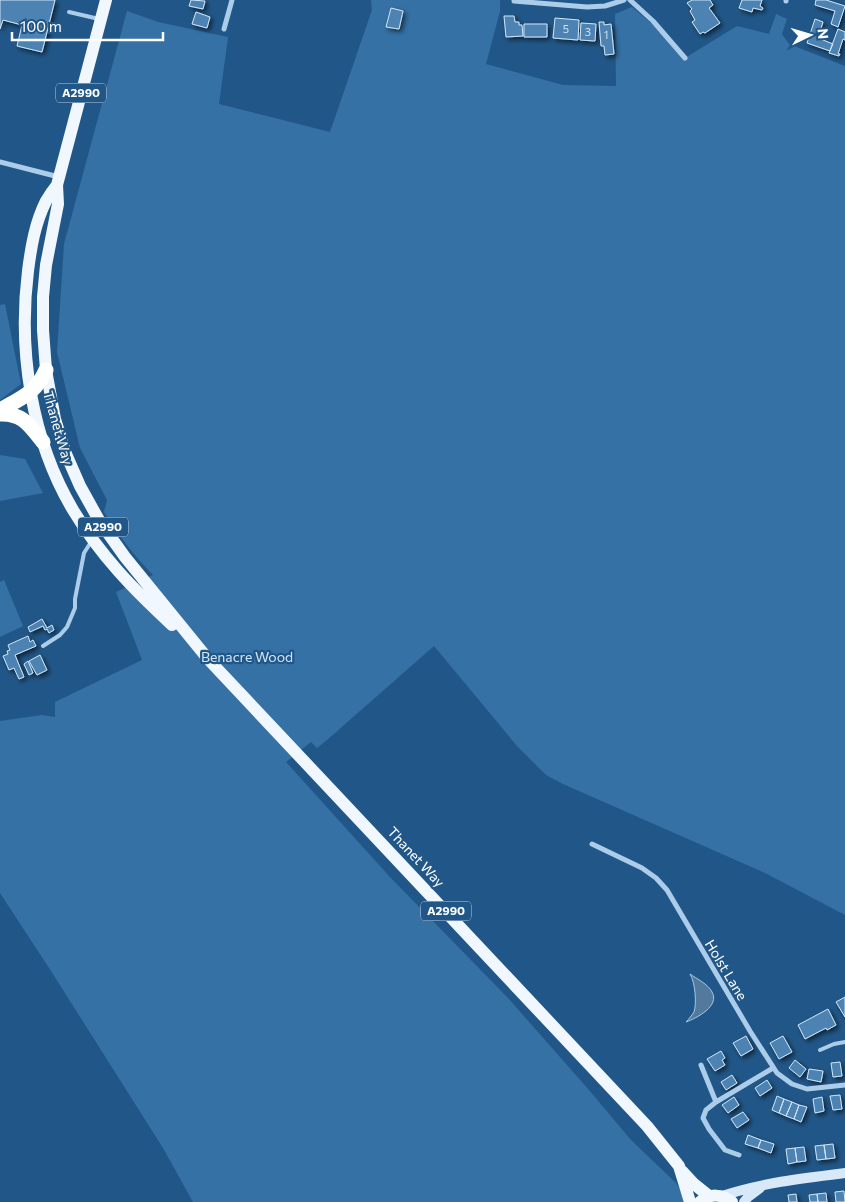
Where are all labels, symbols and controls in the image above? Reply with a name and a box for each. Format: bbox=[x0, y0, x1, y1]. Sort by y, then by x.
scale bar bbox=[12, 10, 164, 42]
north arrow bbox=[785, 10, 835, 60]
text: 100 m bbox=[20, 17, 62, 35]
house number: 5 bbox=[563, 22, 569, 35]
house number: 3 bbox=[585, 25, 591, 38]
house number: 1 bbox=[604, 28, 608, 41]
text: N bbox=[815, 28, 832, 40]
road number: A2990 bbox=[56, 84, 106, 102]
street label: Thanet Way bbox=[40, 389, 77, 467]
road number: A2990 bbox=[78, 518, 128, 536]
park label: Benacre Wood bbox=[201, 648, 293, 665]
street label: Thanet Way bbox=[384, 823, 448, 890]
road number: A2990 bbox=[421, 901, 471, 920]
street label: Holst Lane bbox=[702, 936, 751, 1003]

